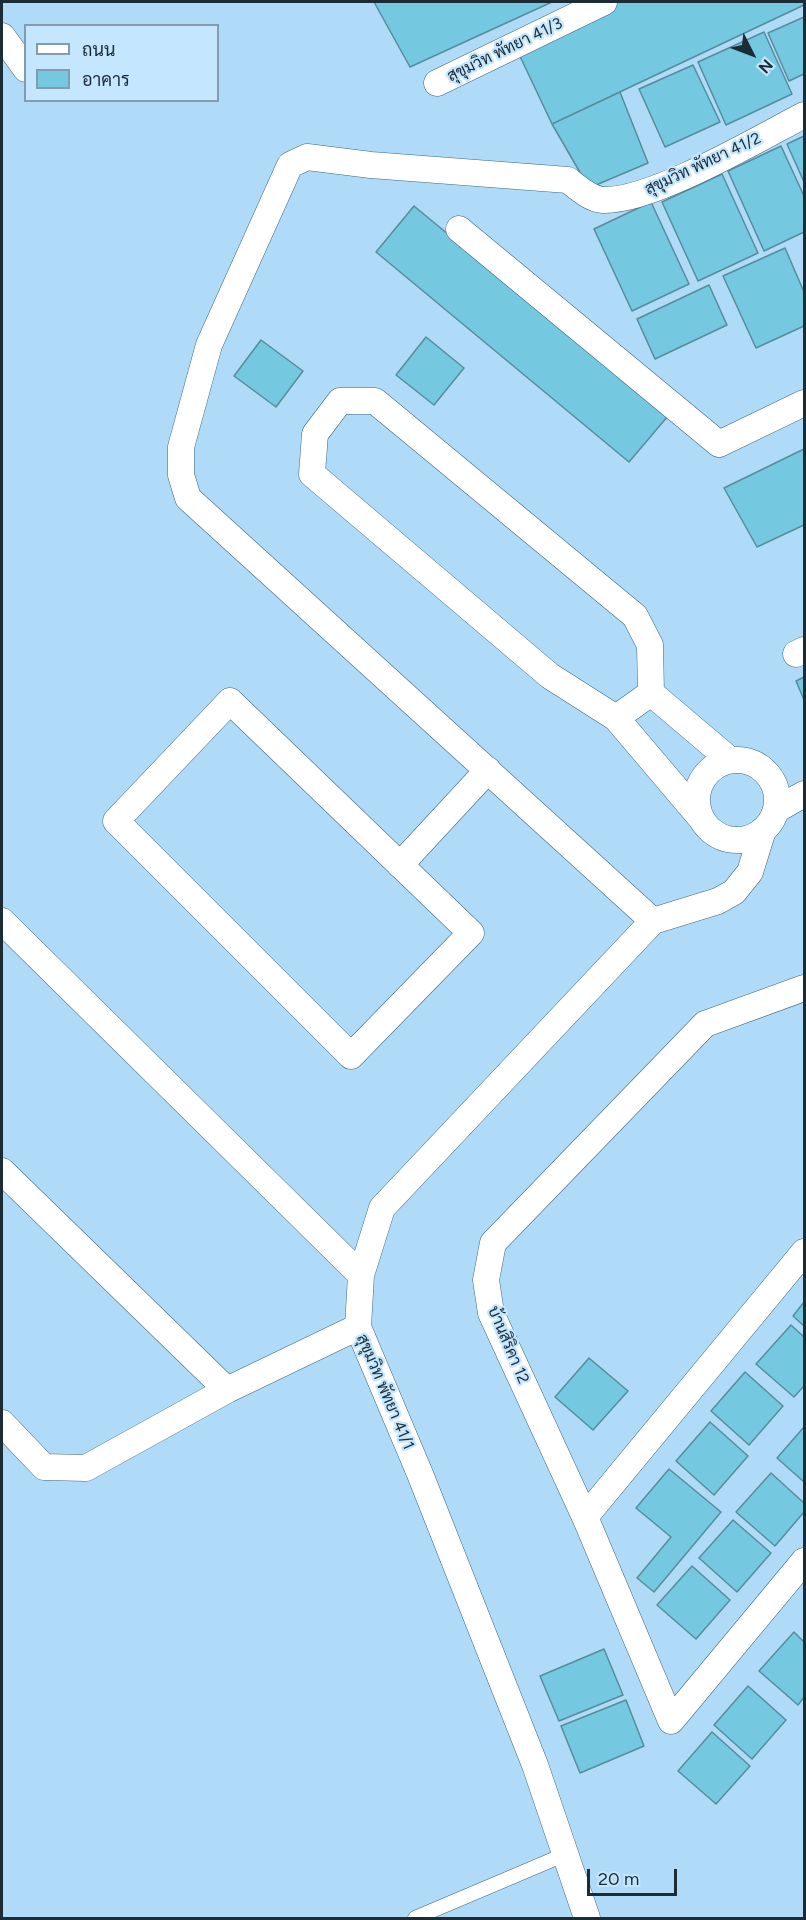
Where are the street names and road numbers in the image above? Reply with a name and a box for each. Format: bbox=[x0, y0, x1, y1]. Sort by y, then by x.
street label: สุขุมวิท พัทยา 41/3 bbox=[444, 14, 566, 86]
street label: สุขุมวิท พัทยา 41/2 bbox=[642, 129, 764, 199]
street label: บ้านสิริคา 12 bbox=[483, 1303, 533, 1387]
street label: สุขุมวิท พัทยา 41/1 bbox=[352, 1331, 418, 1453]

